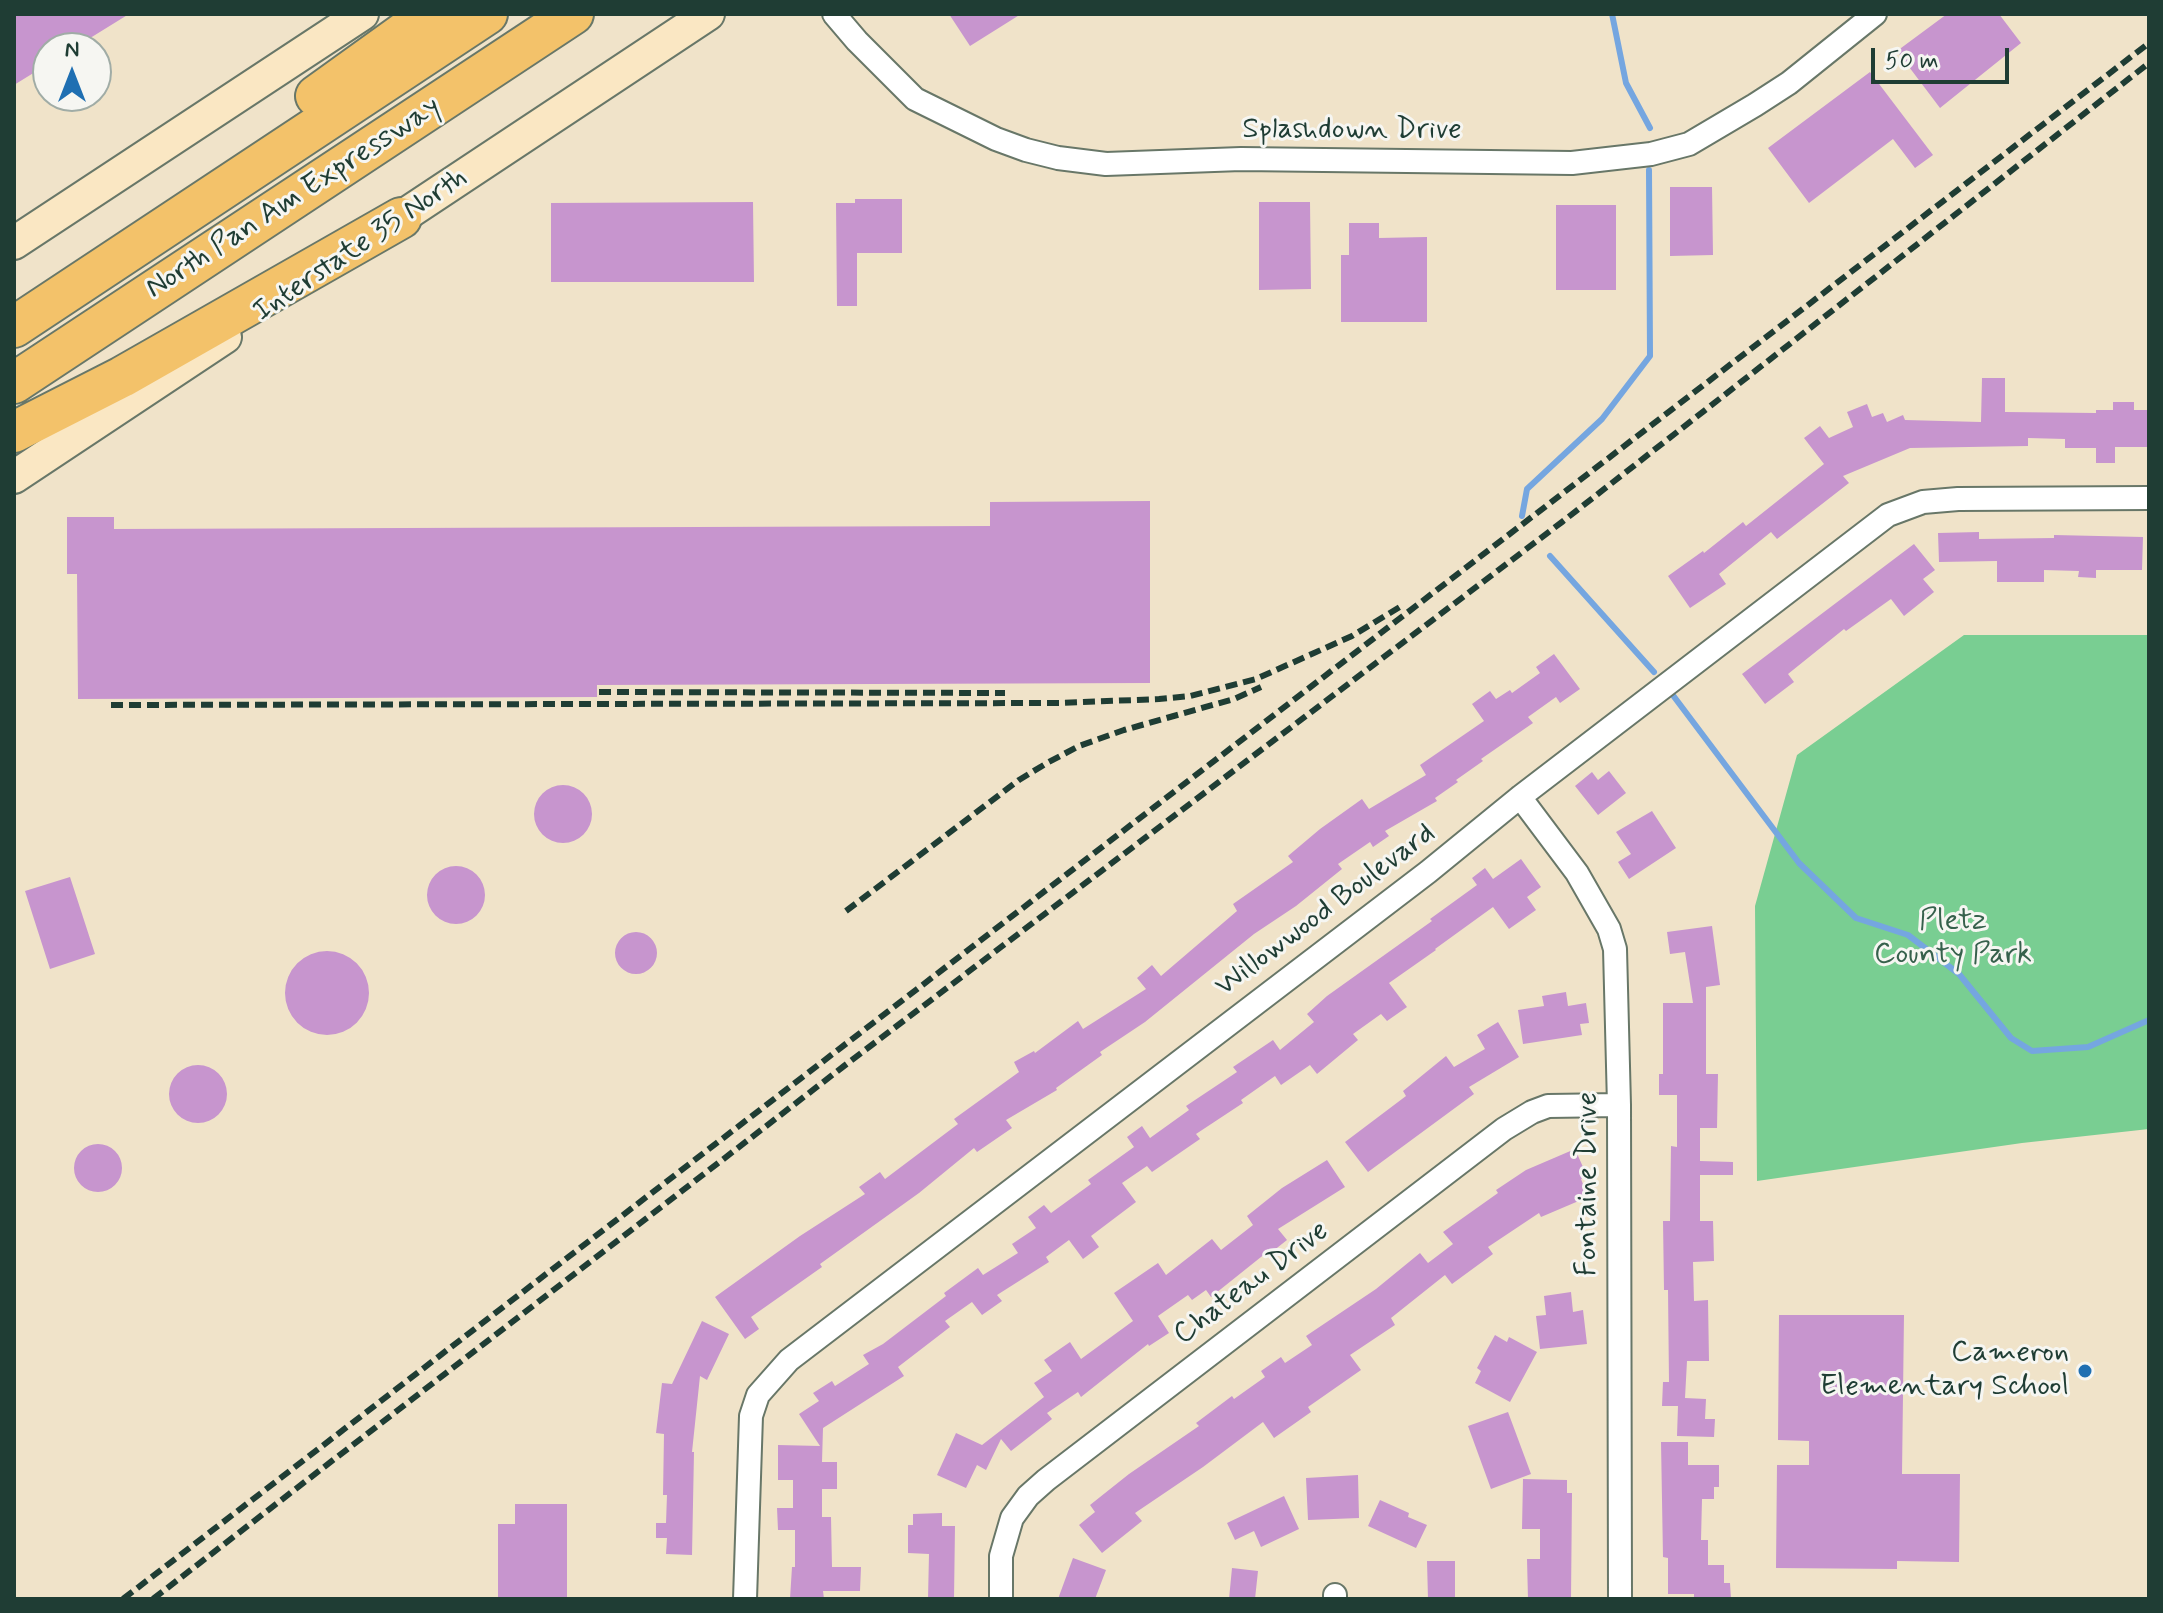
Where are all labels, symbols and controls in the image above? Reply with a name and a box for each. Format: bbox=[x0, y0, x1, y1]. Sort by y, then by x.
north arrow bbox=[32, 32, 112, 112]
scale bar bbox=[1875, 32, 2013, 82]
text: N bbox=[65, 36, 79, 64]
text: 50 m bbox=[1885, 46, 1939, 77]
street label: North Pan Am Expressway bbox=[140, 90, 448, 308]
street label: Splashdown Drive bbox=[1242, 113, 1462, 149]
street label: Interstate 35 North bbox=[247, 161, 475, 331]
street label: Willowwood Boulevard bbox=[1209, 816, 1443, 1006]
park label: Pletz County Park bbox=[1874, 904, 2032, 974]
street label: Fontaine Drive bbox=[1571, 1092, 1607, 1276]
street label: Chateau Drive bbox=[1167, 1214, 1337, 1354]
place label: Cameron Elementary School bbox=[1820, 1336, 2069, 1406]
marker: Cameron Elementary School bbox=[2076, 1362, 2094, 1380]

